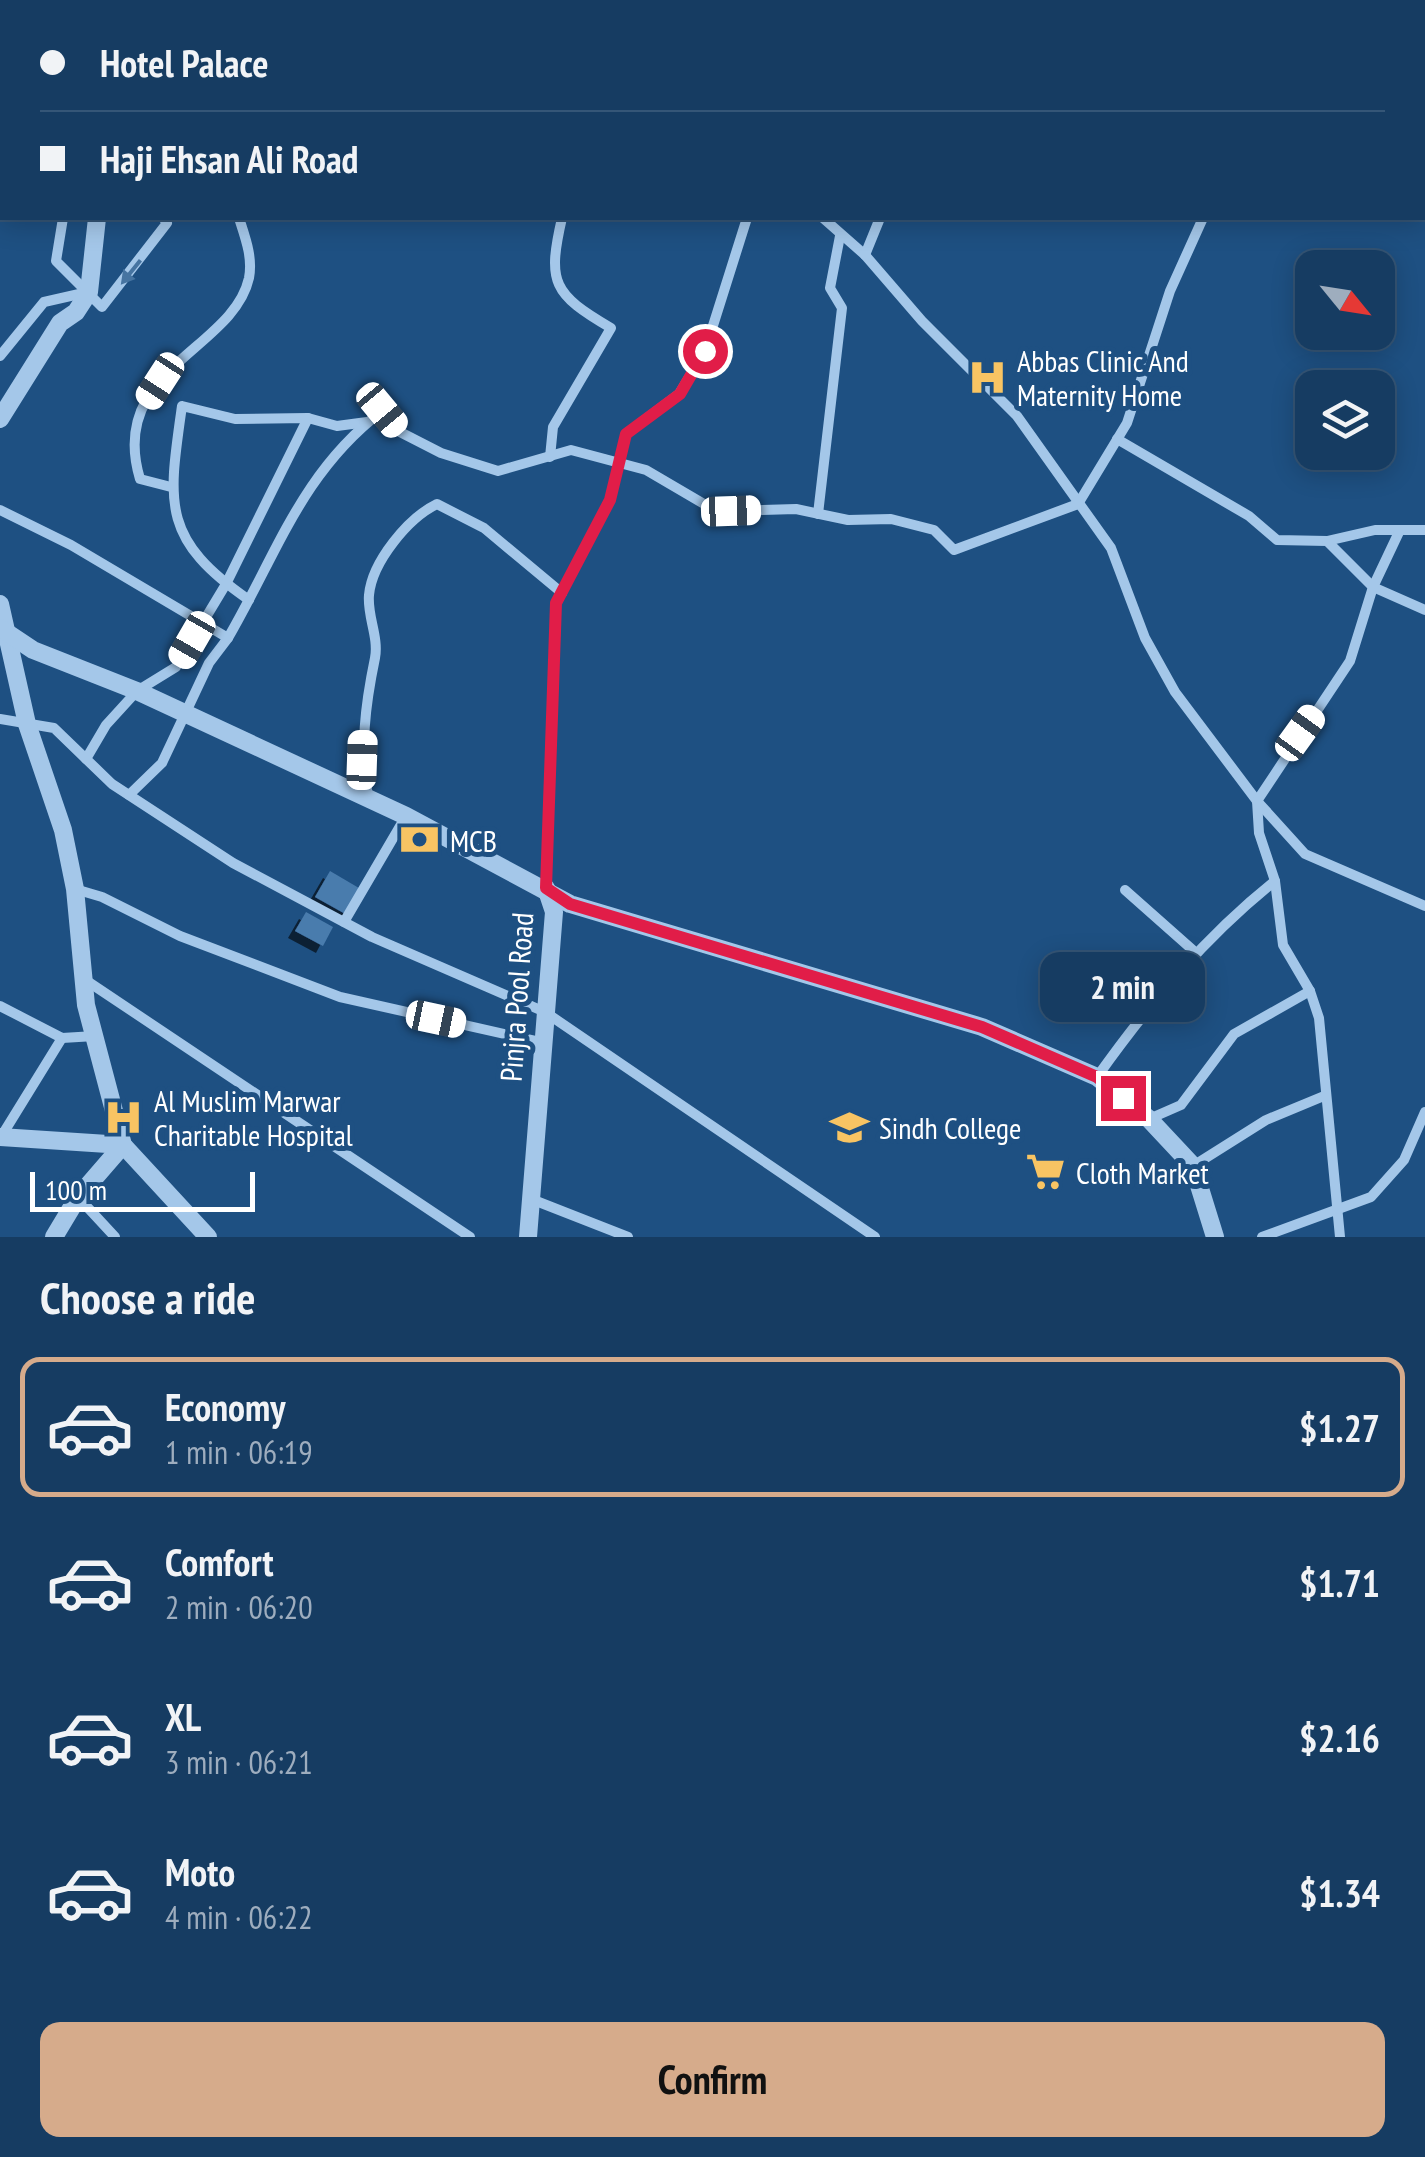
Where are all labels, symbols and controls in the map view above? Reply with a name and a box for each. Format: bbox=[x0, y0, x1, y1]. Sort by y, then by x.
text: Hotel Palace bbox=[100, 38, 268, 87]
text: Haji Ehsan Ali Road bbox=[100, 134, 359, 183]
north arrow bbox=[1295, 250, 1395, 350]
map controls bbox=[1295, 250, 1395, 470]
one-way arrow bbox=[121, 259, 142, 284]
route start bbox=[683, 329, 728, 374]
place label: Abbas Clinic And Maternity Home bbox=[1017, 341, 1189, 414]
car bbox=[131, 348, 189, 414]
hospital icon: Abbas Clinic And Maternity Home bbox=[966, 356, 1008, 398]
button: layers bbox=[1295, 370, 1395, 470]
car bbox=[351, 377, 413, 443]
car bbox=[700, 495, 762, 527]
car bbox=[164, 607, 220, 673]
car bbox=[1270, 700, 1330, 766]
car bbox=[346, 729, 378, 791]
bank icon: MCB bbox=[399, 819, 441, 861]
place label: MCB bbox=[450, 821, 497, 860]
street label: Pinjra Pool Road bbox=[491, 911, 541, 1083]
callout: 2 min bbox=[1040, 953, 1206, 1023]
text: 2 min bbox=[1090, 966, 1155, 1008]
car bbox=[404, 998, 468, 1040]
route end bbox=[1101, 1076, 1146, 1121]
place label: Al Muslim Marwar Charitable Hospital bbox=[154, 1081, 353, 1154]
hospital icon: Al Muslim Marwar Charitable Hospital bbox=[103, 1096, 145, 1138]
school or university icon: Sindh College bbox=[828, 1106, 870, 1148]
place label: Sindh College bbox=[879, 1108, 1021, 1147]
supermarket icon: Cloth Market bbox=[1025, 1151, 1067, 1193]
place label: Cloth Market bbox=[1076, 1153, 1210, 1192]
scale bar bbox=[30, 1167, 255, 1212]
text: 100 m bbox=[45, 1171, 107, 1208]
text: Choose a ride bbox=[40, 1268, 255, 1326]
icon: car bbox=[45, 1382, 135, 1472]
text: Economy bbox=[165, 1382, 285, 1431]
text: $1.27 bbox=[1299, 1403, 1380, 1452]
text: 1 min · 06:19 bbox=[165, 1431, 313, 1473]
icon: car bbox=[45, 1537, 135, 1627]
text: Comfort bbox=[165, 1537, 274, 1586]
text: $1.71 bbox=[1299, 1558, 1380, 1607]
text: 2 min · 06:20 bbox=[165, 1586, 313, 1628]
icon: car bbox=[45, 1692, 135, 1782]
text: XL bbox=[165, 1692, 201, 1741]
text: $2.16 bbox=[1299, 1713, 1380, 1762]
text: 3 min · 06:21 bbox=[165, 1741, 313, 1783]
icon: car bbox=[45, 1847, 135, 1937]
text: Moto bbox=[165, 1847, 235, 1896]
text: $1.34 bbox=[1299, 1868, 1380, 1917]
text: 4 min · 06:22 bbox=[165, 1896, 313, 1938]
button: Confirm bbox=[40, 2022, 1385, 2137]

